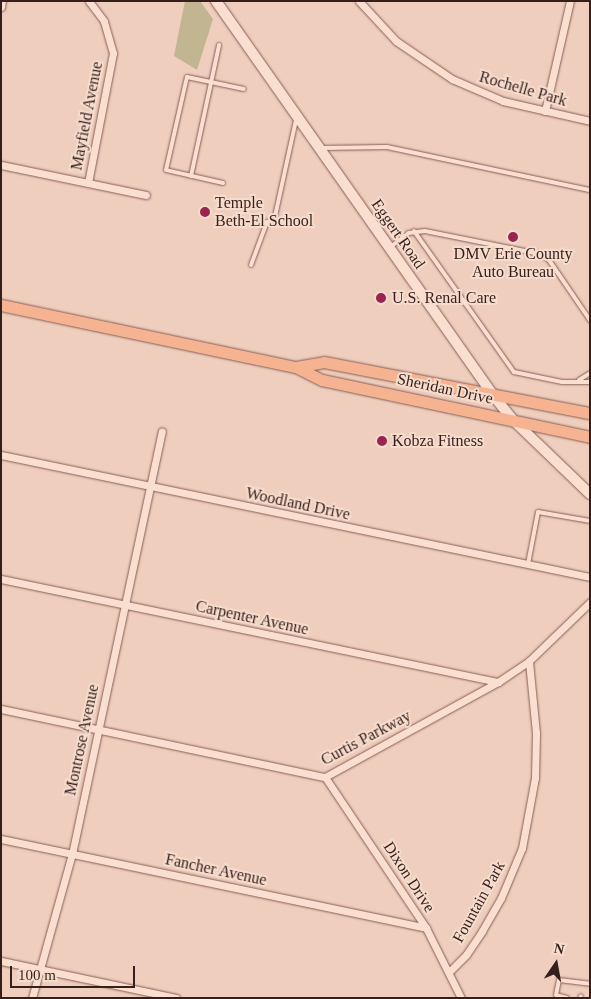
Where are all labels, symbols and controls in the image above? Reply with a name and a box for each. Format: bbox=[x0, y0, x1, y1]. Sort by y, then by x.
street label: Mayfield Avenue bbox=[67, 60, 107, 172]
street label: Rochelle Park bbox=[477, 67, 569, 111]
place label: Temple Beth-El School bbox=[215, 193, 313, 231]
street label: Eggert Road bbox=[367, 196, 429, 272]
marker: Temple Beth-El School bbox=[199, 206, 211, 218]
marker: DMV Erie County Auto Bureau bbox=[507, 231, 519, 243]
place label: DMV Erie County Auto Bureau bbox=[453, 244, 573, 282]
place label: U.S. Renal Care bbox=[392, 288, 496, 308]
marker: U.S. Renal Care bbox=[374, 291, 388, 305]
street label: Sheridan Drive bbox=[395, 369, 495, 409]
place label: Kobza Fitness bbox=[392, 431, 483, 451]
marker: Kobza Fitness bbox=[376, 435, 388, 447]
street label: Woodland Drive bbox=[244, 484, 352, 524]
street label: Carpenter Avenue bbox=[193, 597, 311, 639]
street label: Montrose Avenue bbox=[61, 682, 103, 798]
street label: Curtis Parkway bbox=[318, 706, 414, 770]
street label: Dixon Drive bbox=[379, 838, 439, 916]
street label: Fancher Avenue bbox=[163, 850, 269, 890]
street label: Fountain Park bbox=[449, 858, 509, 946]
north arrow bbox=[531, 939, 581, 989]
text: N bbox=[553, 940, 566, 957]
scale bar bbox=[12, 956, 138, 988]
text: 100 m bbox=[18, 967, 56, 983]

